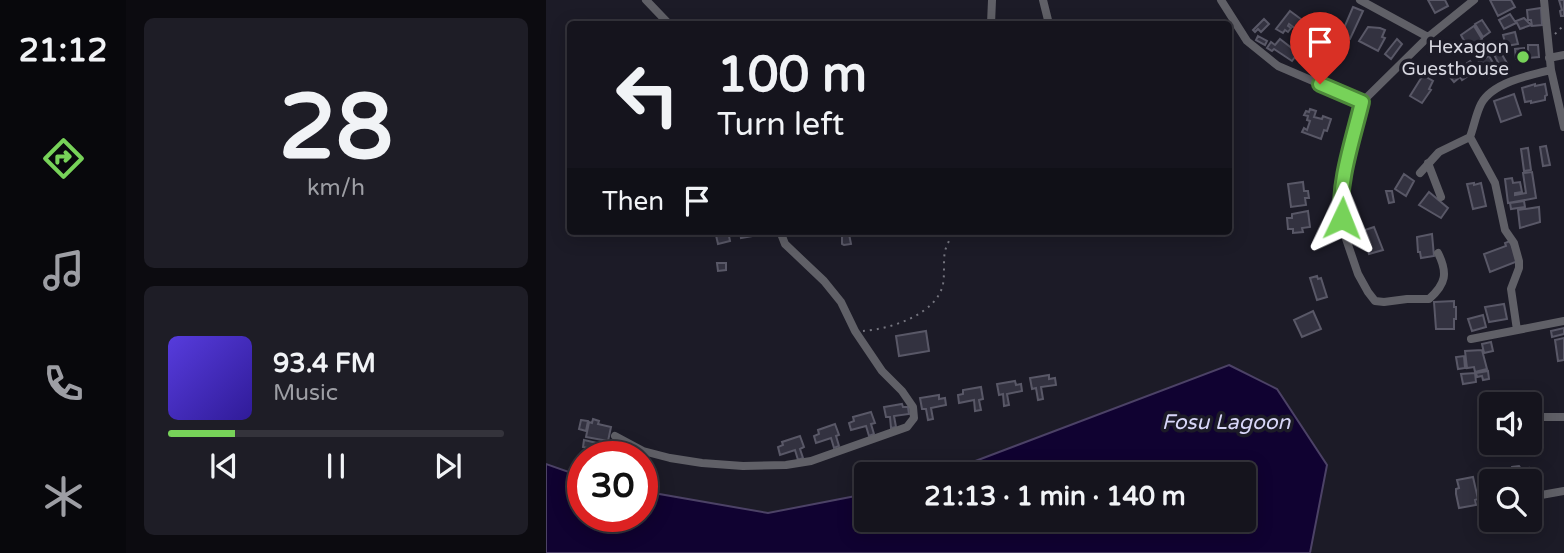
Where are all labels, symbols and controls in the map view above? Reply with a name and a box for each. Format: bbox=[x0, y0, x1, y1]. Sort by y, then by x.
pin bbox=[1290, 12.0, 1350, 84]
icon: arrive bbox=[1301, 23, 1339, 61]
text: 21:12 bbox=[19, 32, 107, 70]
place label: Hexagon Guesthouse bbox=[1401, 36, 1509, 80]
text: 100 m bbox=[717, 46, 867, 105]
icon: left bbox=[602, 49, 693, 140]
marker: Hexagon Guesthouse bbox=[1515, 49, 1531, 65]
text: 28 bbox=[279, 73, 393, 183]
text: Turn left bbox=[717, 106, 844, 144]
icon: directions bbox=[39, 134, 88, 183]
text: km/h bbox=[307, 174, 365, 202]
position arrow bbox=[1305, 181, 1379, 255]
icon: arrive bbox=[678, 182, 716, 220]
text: Then bbox=[602, 186, 664, 217]
icon: music bbox=[39, 246, 88, 295]
text: 93.4 FM bbox=[273, 348, 376, 379]
icon: phone bbox=[39, 359, 88, 408]
text: Music bbox=[273, 379, 338, 407]
map controls bbox=[1479, 392, 1542, 532]
button: sound bbox=[1479, 392, 1542, 455]
water label: Fosu Lagoon bbox=[1162, 410, 1291, 435]
speed limit sign: 30 bbox=[567, 441, 658, 532]
icon: previous bbox=[205, 447, 243, 485]
icon: pause bbox=[317, 447, 355, 485]
icon: next bbox=[429, 447, 467, 485]
button: search bbox=[1479, 469, 1542, 532]
icon: climate bbox=[39, 472, 88, 521]
text: 21:13 · 1 min · 140 m bbox=[924, 481, 1186, 512]

